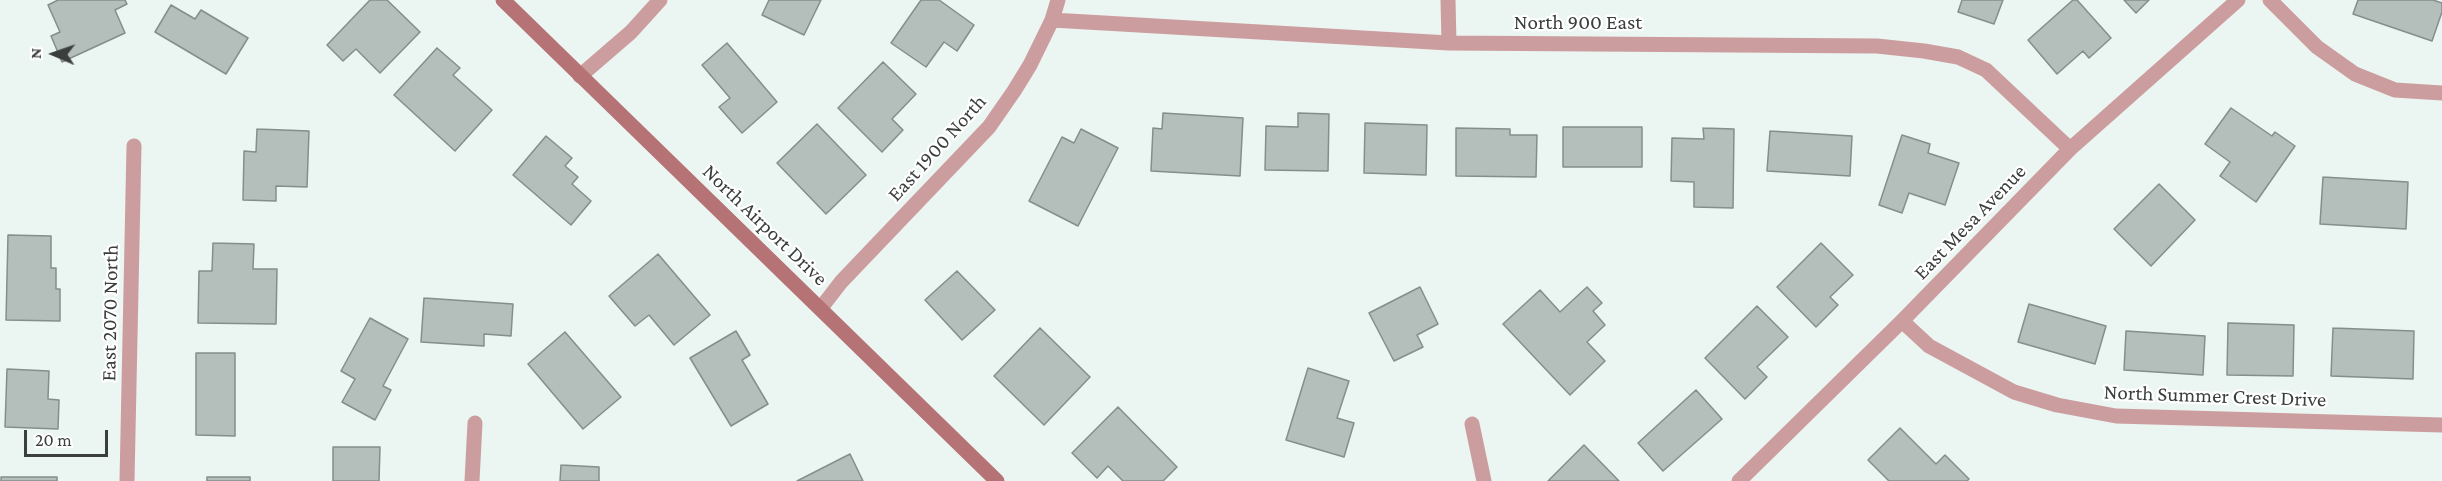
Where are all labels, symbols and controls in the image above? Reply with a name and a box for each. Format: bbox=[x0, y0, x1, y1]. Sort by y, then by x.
street label: North 900 East bbox=[1514, 10, 1642, 36]
north arrow bbox=[24, 24, 84, 84]
text: N bbox=[27, 48, 44, 59]
street label: East 1900 North bbox=[882, 89, 992, 207]
street label: North Airport Drive bbox=[697, 159, 833, 291]
street label: East Mesa Avenue bbox=[1909, 159, 2031, 285]
street label: East 2070 North bbox=[96, 244, 124, 382]
street label: North Summer Crest Drive bbox=[2103, 380, 2327, 412]
scale bar bbox=[27, 418, 111, 456]
text: 20 m bbox=[35, 430, 72, 450]

